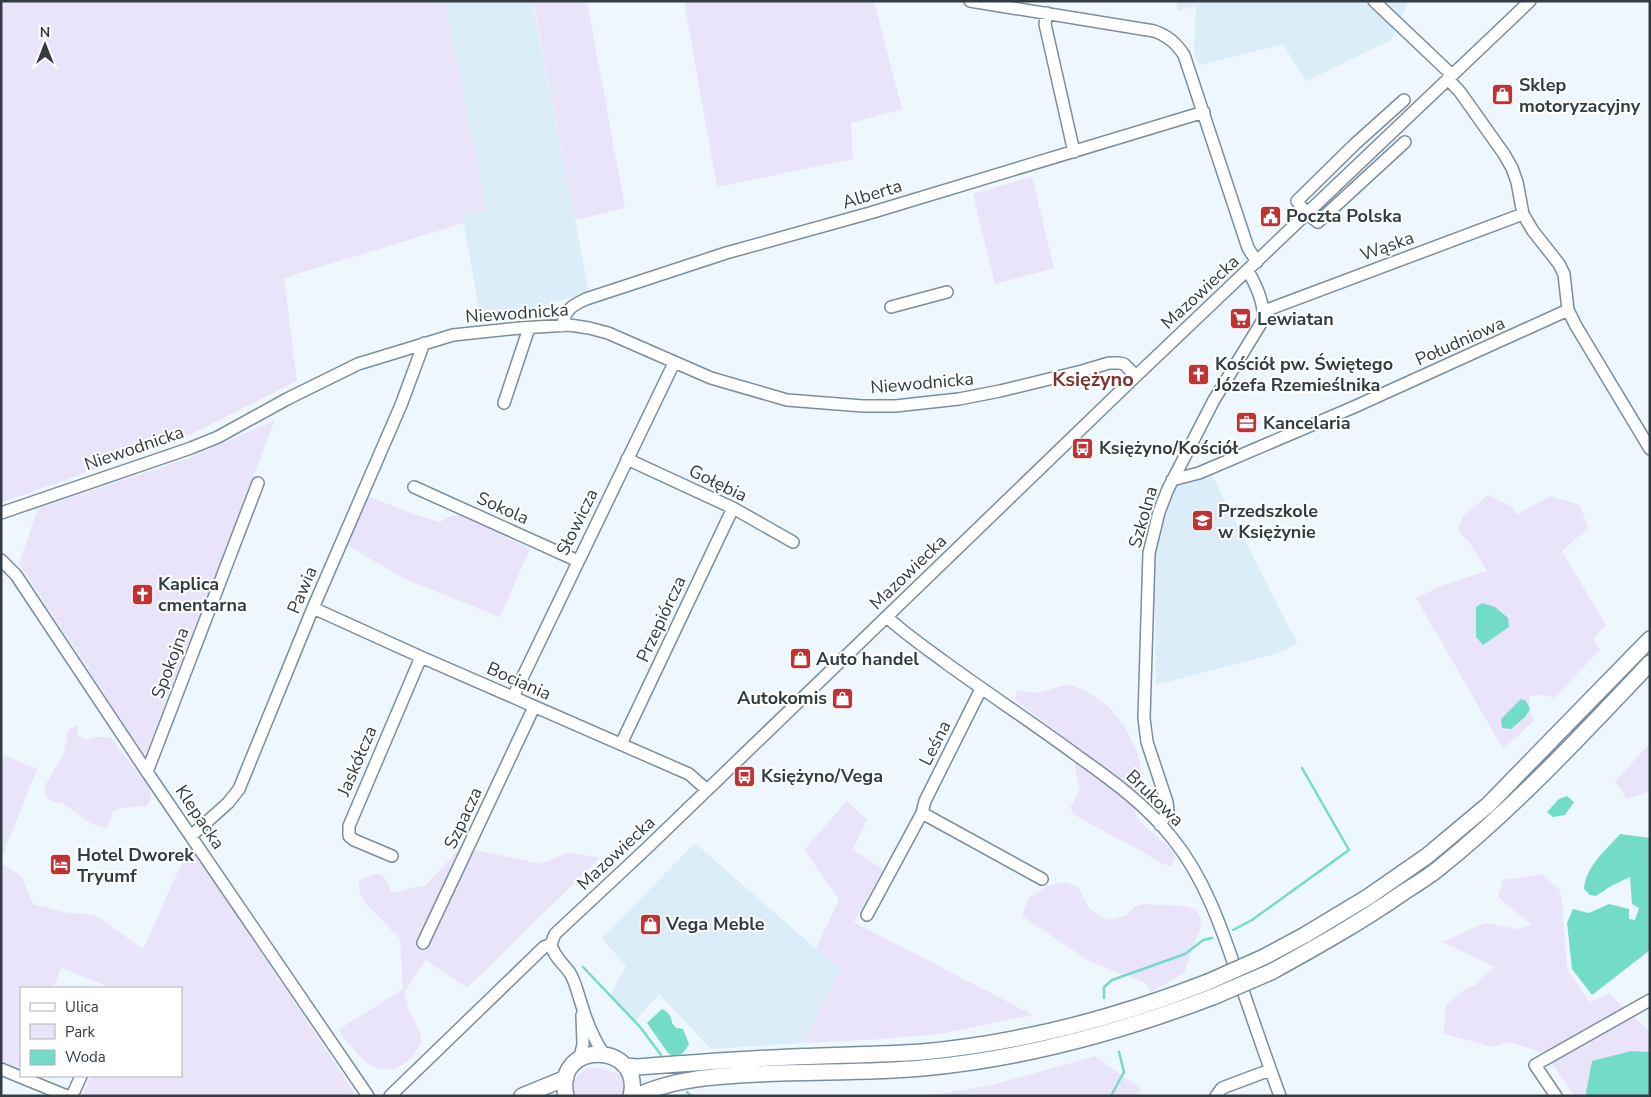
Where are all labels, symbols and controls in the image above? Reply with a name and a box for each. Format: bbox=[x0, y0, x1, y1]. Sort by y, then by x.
north arrow bbox=[20, 20, 70, 70]
text: N bbox=[40, 23, 50, 42]
place label: Sklep motoryzacyjny bbox=[1519, 73, 1641, 118]
shop icon: Sklep motoryzacyjny bbox=[1491, 83, 1515, 107]
street label: Alberta bbox=[839, 174, 905, 214]
public building icon: Poczta Polska bbox=[1258, 204, 1282, 228]
place label: Poczta Polska bbox=[1286, 204, 1402, 228]
street label: Wąska bbox=[1357, 225, 1417, 267]
street label: Mazowiecka bbox=[1156, 250, 1244, 334]
street label: Niewodnicka bbox=[464, 297, 570, 329]
supermarket icon: Lewiatan bbox=[1229, 307, 1253, 331]
place label: Lewiatan bbox=[1257, 307, 1334, 331]
street label: Południowa bbox=[1411, 311, 1509, 371]
place label: Kościół pw. Świętego Józefa Rzemieślnika bbox=[1214, 352, 1393, 397]
church icon: Kościół pw. Świętego Józefa Rzemieślnika bbox=[1187, 362, 1211, 386]
district label: Księżyno bbox=[1052, 366, 1134, 393]
street label: Niewodnicka bbox=[869, 367, 975, 399]
office icon: Kancelaria bbox=[1235, 411, 1259, 435]
place label: Kancelaria bbox=[1263, 411, 1350, 435]
street label: Niewodnicka bbox=[81, 420, 187, 476]
bus stop icon: Księżyno/Kościół bbox=[1071, 436, 1095, 460]
place label: Księżyno/Kościół bbox=[1099, 436, 1238, 460]
street label: Gołębia bbox=[685, 459, 751, 507]
street label: Szkolna bbox=[1123, 483, 1163, 551]
street label: Słowicza bbox=[551, 485, 603, 559]
street label: Sokola bbox=[473, 486, 533, 530]
place label: Przedszkole w Księżynie bbox=[1218, 499, 1318, 544]
school or university icon: Przedszkole w Księżynie bbox=[1190, 509, 1214, 533]
street label: Mazowiecka bbox=[864, 529, 952, 615]
street label: Pawia bbox=[281, 563, 323, 617]
place label: Kaplica cmentarna bbox=[158, 572, 247, 617]
street label: Przepiórcza bbox=[631, 572, 691, 666]
church icon: Kaplica cmentarna bbox=[130, 582, 154, 606]
street label: Spokojna bbox=[145, 624, 195, 702]
shop icon: Auto handel bbox=[788, 647, 812, 671]
place label: Auto handel bbox=[816, 647, 919, 671]
street label: Bociania bbox=[483, 656, 555, 706]
place label: Autokomis bbox=[737, 686, 827, 710]
shop icon: Autokomis bbox=[831, 686, 855, 710]
street label: Leśna bbox=[913, 716, 957, 770]
street label: Jaskółcza bbox=[331, 722, 383, 801]
bus stop icon: Księżyno/Vega bbox=[733, 764, 757, 788]
place label: Księżyno/Vega bbox=[761, 764, 883, 788]
street label: Brukowa bbox=[1121, 764, 1189, 832]
street label: Klepacka bbox=[170, 780, 230, 854]
street label: Szpacza bbox=[438, 783, 488, 853]
street label: Mazowiecka bbox=[572, 811, 660, 895]
place label: Hotel Dworek Tryumf bbox=[77, 843, 194, 888]
hotel icon: Hotel Dworek Tryumf bbox=[49, 853, 73, 877]
shop icon: Vega Meble bbox=[638, 912, 662, 936]
place label: Vega Meble bbox=[665, 912, 765, 936]
legend bbox=[20, 987, 182, 1077]
text: Ulica bbox=[65, 997, 99, 1017]
text: Park bbox=[65, 1022, 95, 1042]
text: Woda bbox=[65, 1047, 106, 1067]

